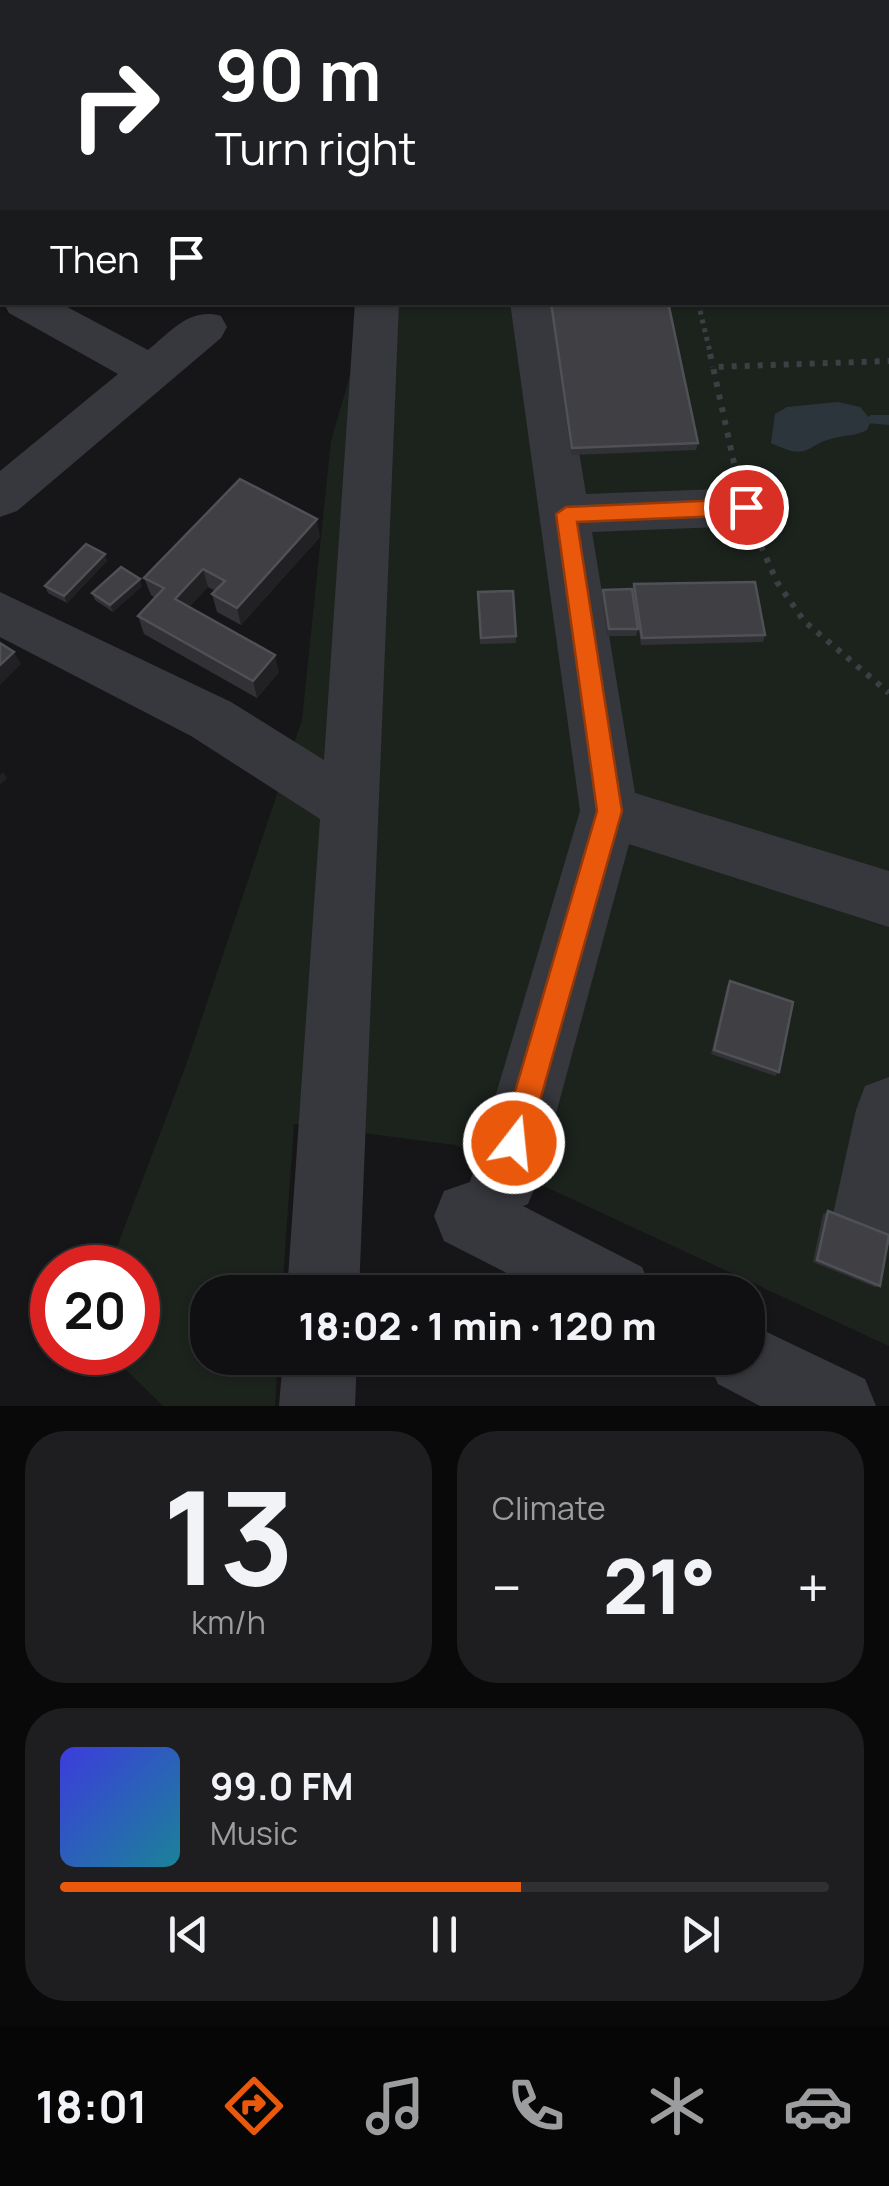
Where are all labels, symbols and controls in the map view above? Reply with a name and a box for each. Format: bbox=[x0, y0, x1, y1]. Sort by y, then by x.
text: 90 m bbox=[215, 26, 382, 122]
icon: right bbox=[50, 40, 180, 170]
text: Turn right bbox=[215, 117, 416, 179]
icon: arrive bbox=[159, 230, 214, 285]
text: Then bbox=[50, 232, 139, 284]
pin bbox=[704, 465, 789, 550]
icon: arrive bbox=[719, 480, 774, 535]
position arrow bbox=[462, 1091, 566, 1195]
speed limit sign: 20 bbox=[30, 1245, 160, 1375]
text: 18:02 · 1 min · 120 m bbox=[298, 1299, 657, 1351]
text: 13 bbox=[162, 1446, 295, 1624]
text: Climate bbox=[492, 1486, 606, 1530]
text: 21° bbox=[603, 1534, 716, 1637]
text: − bbox=[492, 1549, 522, 1625]
text: + bbox=[797, 1549, 829, 1625]
text: km/h bbox=[191, 1600, 266, 1644]
text: 99.0 FM bbox=[210, 1759, 354, 1811]
text: Music bbox=[210, 1811, 298, 1855]
icon: previous bbox=[161, 1907, 216, 1962]
icon: pause bbox=[417, 1907, 472, 1962]
icon: next bbox=[673, 1907, 728, 1962]
icon: directions bbox=[219, 2071, 289, 2141]
icon: music bbox=[360, 2071, 430, 2141]
icon: phone bbox=[501, 2071, 571, 2141]
icon: climate bbox=[642, 2071, 712, 2141]
icon: car bbox=[783, 2071, 853, 2141]
text: 18:01 bbox=[36, 2075, 148, 2137]

